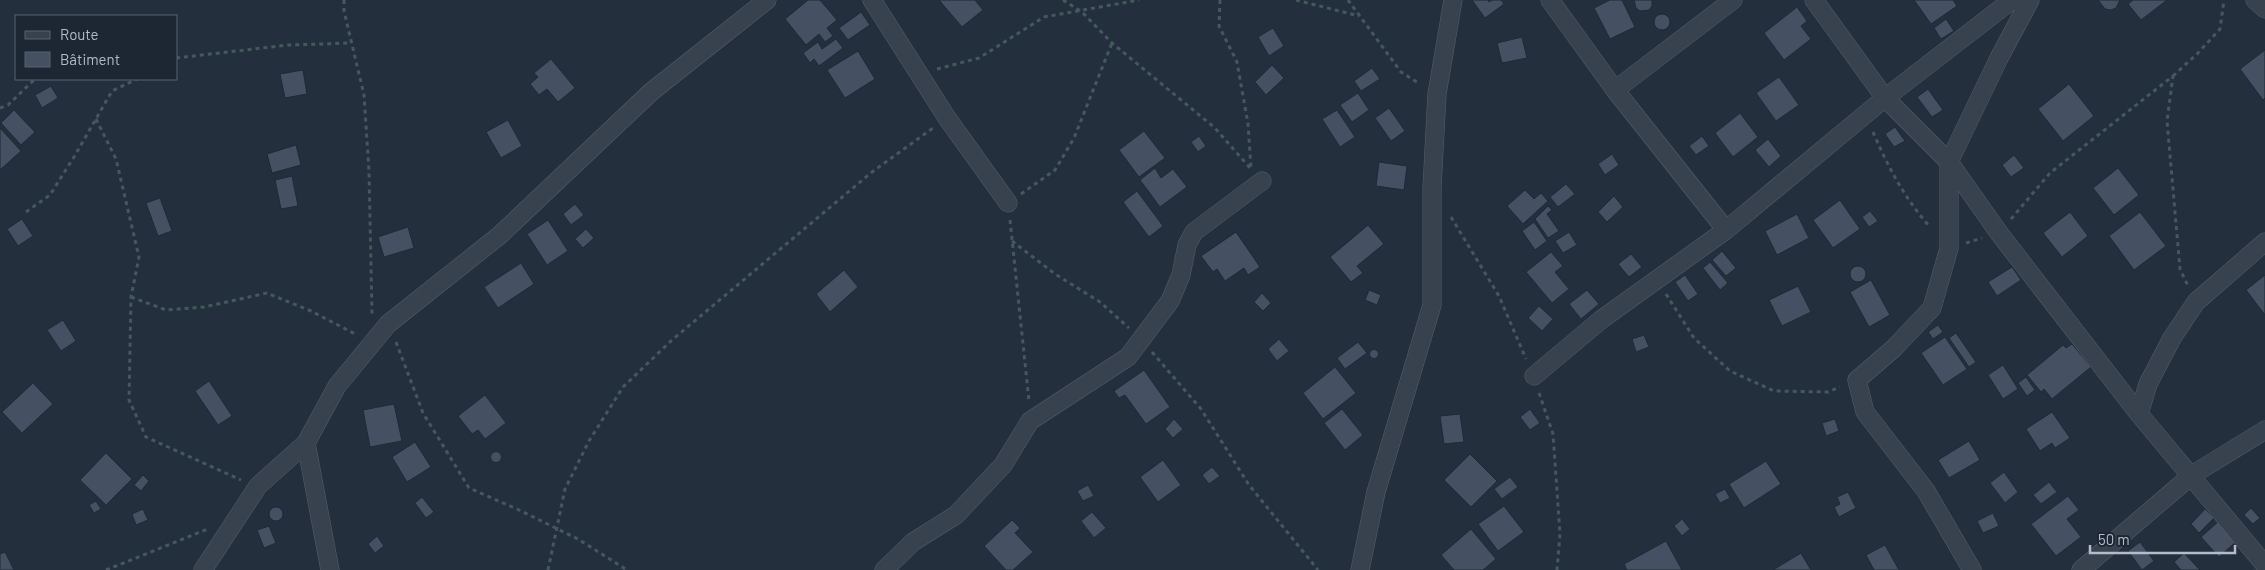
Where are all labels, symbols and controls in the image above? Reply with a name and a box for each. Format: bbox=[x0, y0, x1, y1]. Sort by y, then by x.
legend bbox=[15, 15, 178, 80]
text: Route bbox=[60, 25, 99, 43]
text: Bâtiment bbox=[60, 50, 120, 68]
scale bar bbox=[2090, 522, 2235, 554]
text: 50 m bbox=[2098, 530, 2130, 548]

